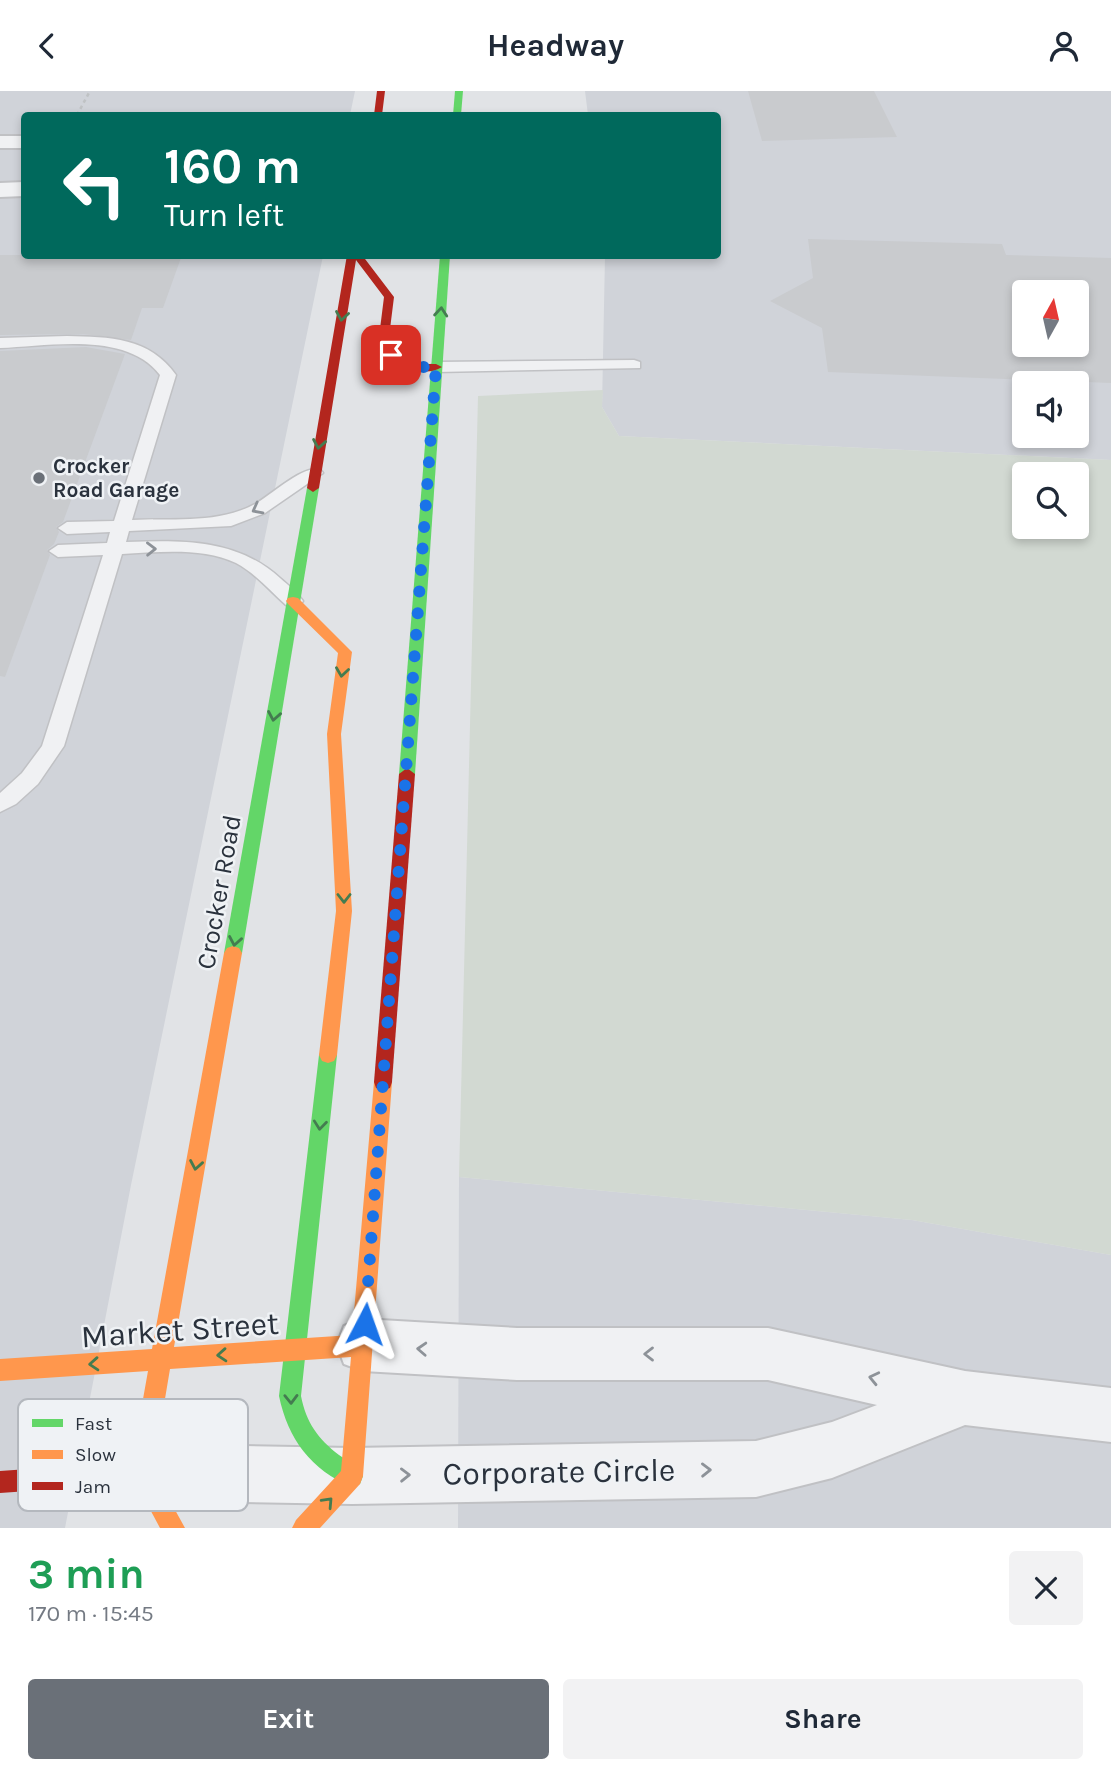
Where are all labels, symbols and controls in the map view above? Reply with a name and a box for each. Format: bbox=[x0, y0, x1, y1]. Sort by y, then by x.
icon: back bbox=[28, 27, 66, 65]
text: Headway bbox=[487, 27, 624, 64]
icon: person bbox=[1045, 27, 1083, 65]
text: 160 m bbox=[164, 138, 301, 195]
icon: left bbox=[49, 140, 140, 231]
text: Turn left bbox=[164, 197, 284, 234]
north arrow bbox=[1012, 280, 1088, 357]
map controls bbox=[1012, 280, 1089, 539]
one-way arrow bbox=[433, 306, 448, 317]
one-way arrow bbox=[335, 310, 350, 322]
pin bbox=[361, 325, 421, 385]
icon: arrive bbox=[372, 336, 410, 374]
button: sound bbox=[1012, 371, 1089, 448]
one-way arrow bbox=[312, 438, 327, 450]
place label: Crocker Road Garage bbox=[53, 454, 179, 502]
button: search bbox=[1012, 462, 1089, 539]
marker: Crocker Road Garage bbox=[31, 470, 47, 486]
one-way arrow bbox=[251, 501, 264, 515]
one-way arrow bbox=[146, 541, 156, 557]
one-way arrow bbox=[335, 666, 350, 678]
one-way arrow bbox=[267, 710, 282, 722]
street label: Crocker Road bbox=[190, 812, 248, 972]
one-way arrow bbox=[336, 894, 352, 904]
one-way arrow bbox=[228, 935, 243, 946]
one-way arrow bbox=[313, 1119, 328, 1130]
one-way arrow bbox=[189, 1159, 204, 1171]
position arrow bbox=[328, 1287, 402, 1361]
street label: Market Street bbox=[80, 1305, 280, 1355]
one-way arrow bbox=[416, 1341, 427, 1356]
one-way arrow bbox=[644, 1346, 654, 1362]
one-way arrow bbox=[216, 1347, 227, 1362]
one-way arrow bbox=[88, 1356, 99, 1371]
one-way arrow bbox=[868, 1372, 880, 1386]
one-way arrow bbox=[283, 1395, 299, 1405]
legend bbox=[18, 1399, 248, 1511]
text: Fast bbox=[75, 1413, 112, 1435]
text: Slow bbox=[75, 1444, 116, 1466]
street label: Corporate Circle bbox=[442, 1451, 676, 1493]
one-way arrow bbox=[701, 1462, 712, 1477]
one-way arrow bbox=[400, 1468, 411, 1483]
text: Jam bbox=[75, 1476, 111, 1498]
one-way arrow bbox=[320, 1497, 332, 1510]
text: 3 min bbox=[28, 1549, 145, 1599]
button: close bbox=[1009, 1551, 1083, 1625]
text: 170 m · 15:45 bbox=[28, 1600, 154, 1627]
button: Exit bbox=[28, 1679, 549, 1759]
button: Share bbox=[563, 1679, 1083, 1759]

